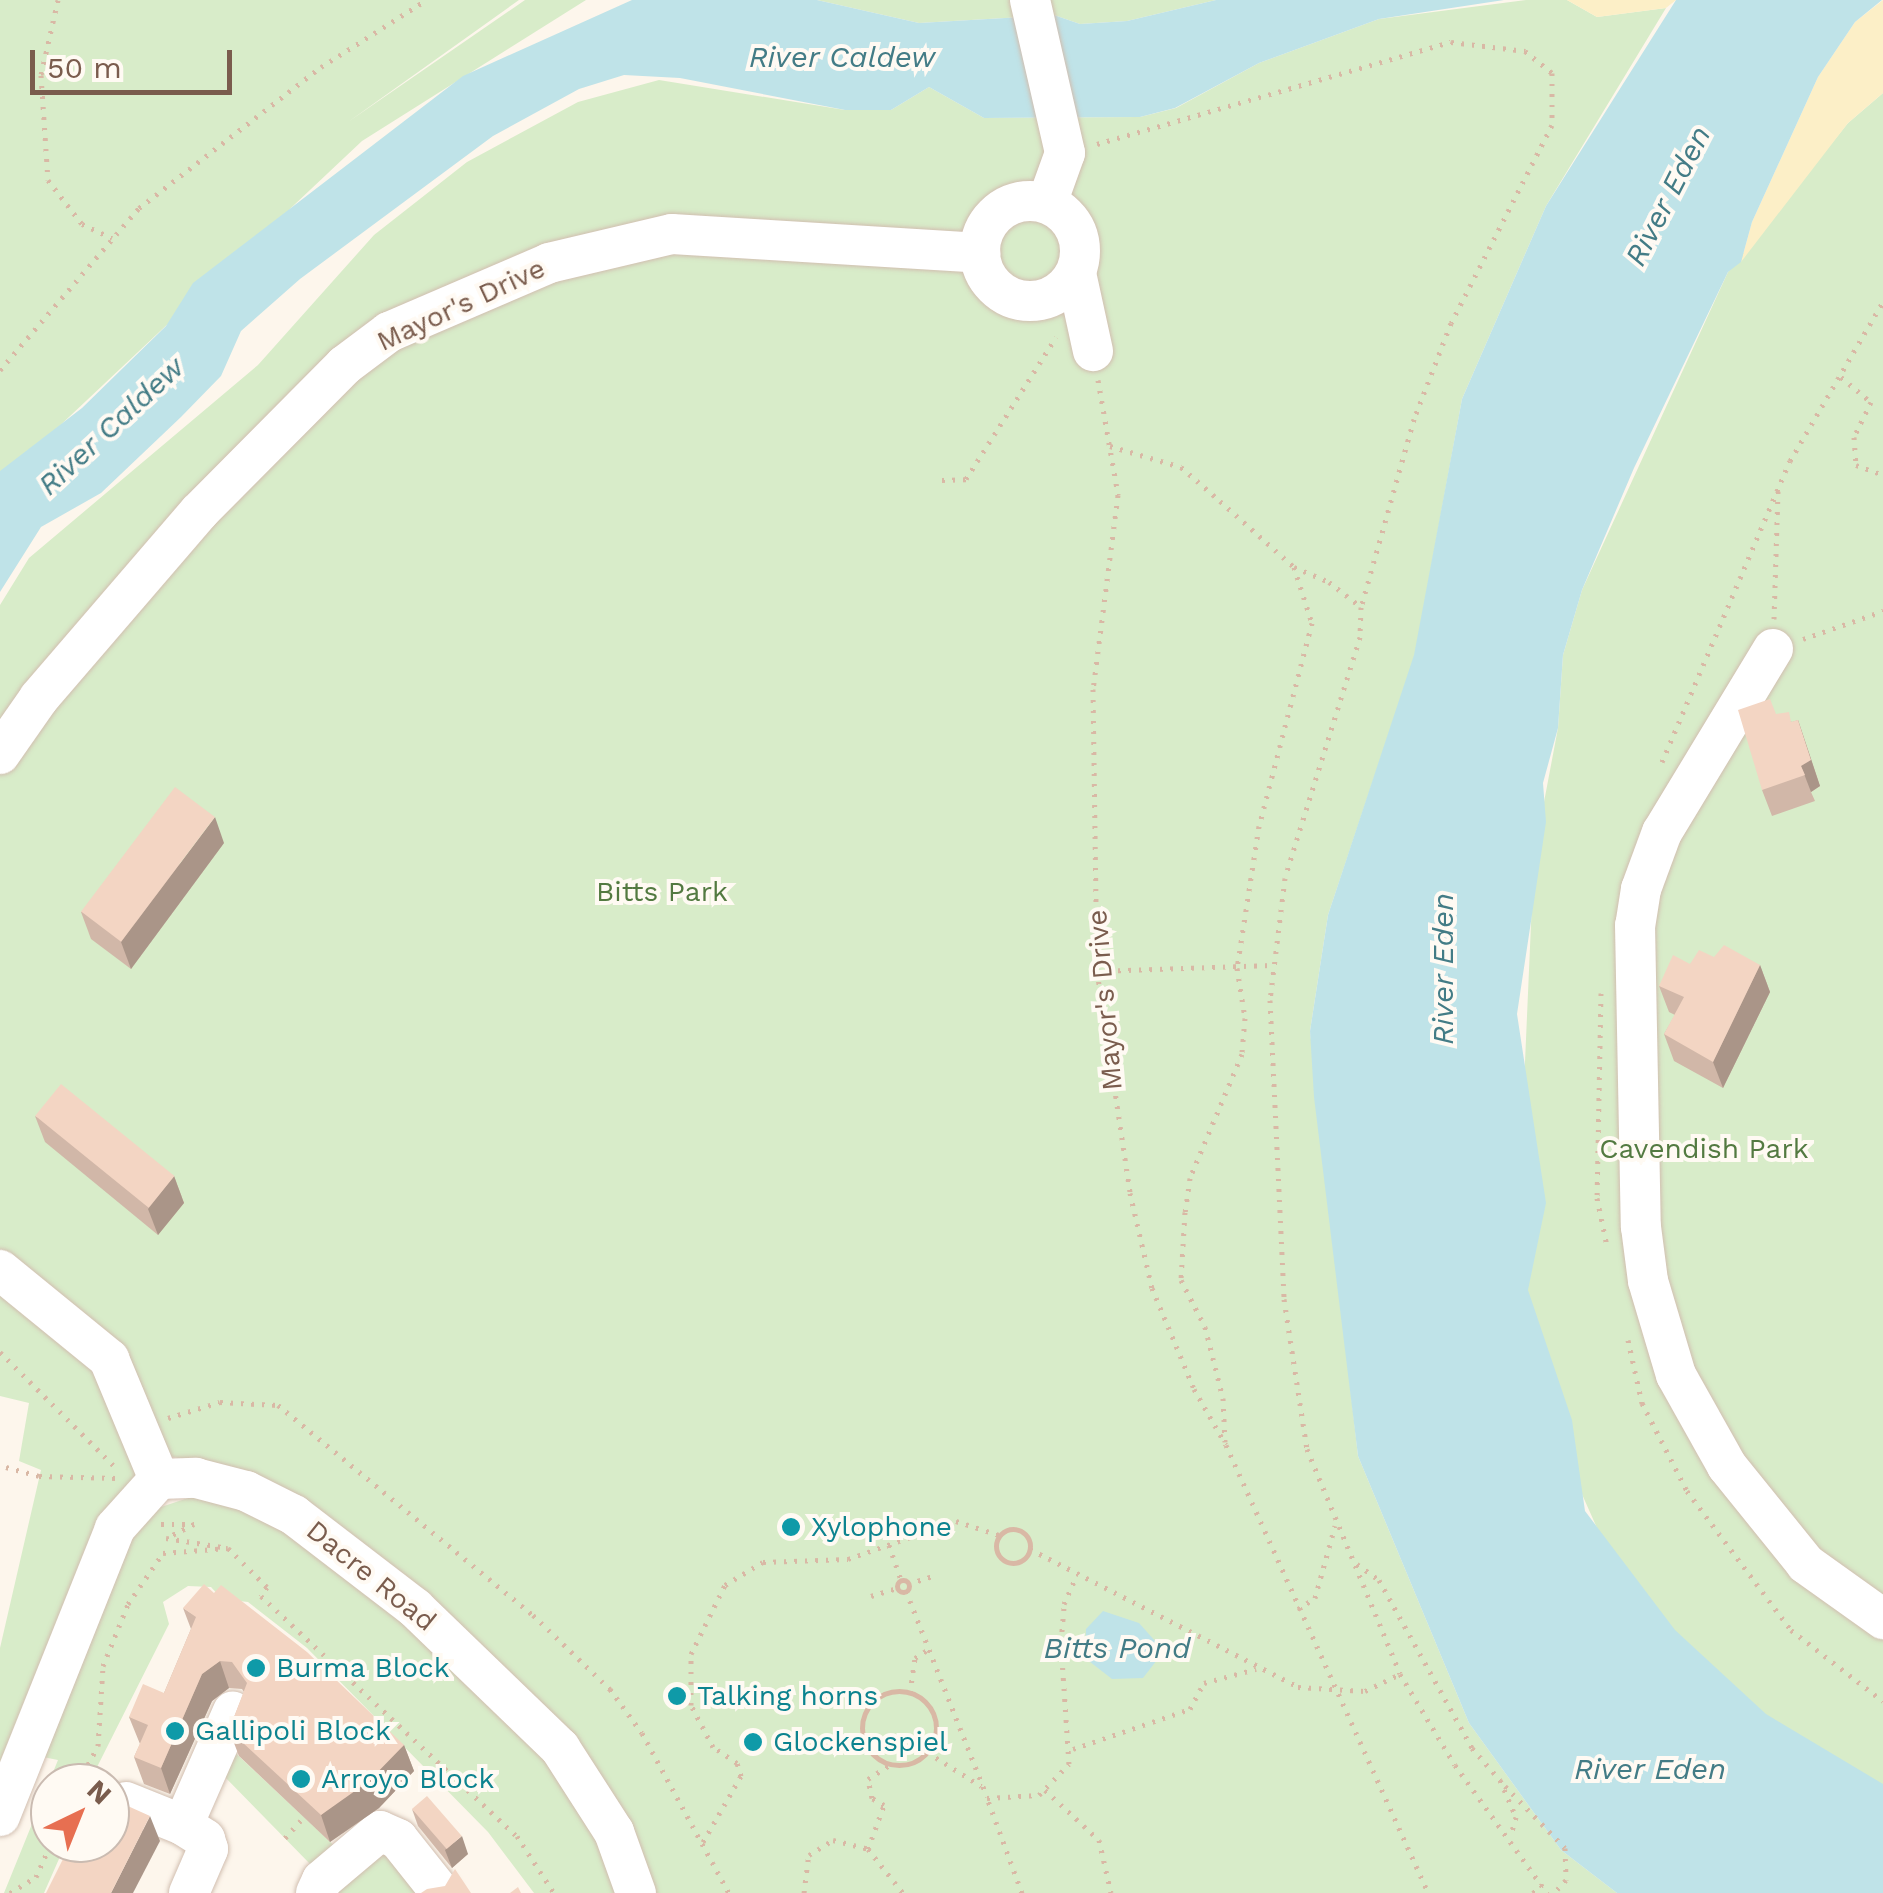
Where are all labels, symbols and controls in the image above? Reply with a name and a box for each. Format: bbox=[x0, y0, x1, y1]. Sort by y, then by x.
scale bar bbox=[35, 30, 238, 92]
water label: River Caldew bbox=[748, 39, 936, 75]
text: 50 m bbox=[47, 50, 122, 85]
water label: River Eden bbox=[1617, 120, 1719, 272]
street label: Mayor's Drive bbox=[372, 251, 550, 359]
water label: River Caldew bbox=[30, 349, 192, 503]
park label: Bitts Park bbox=[596, 875, 728, 909]
water label: River Eden bbox=[1425, 893, 1461, 1045]
street label: Mayor's Drive bbox=[1080, 908, 1130, 1092]
park label: Cavendish Park bbox=[1599, 1132, 1809, 1166]
place label: Xylophone bbox=[811, 1510, 952, 1544]
street label: Dacre Road bbox=[300, 1514, 442, 1638]
marker: Xylophone bbox=[780, 1516, 802, 1538]
water label: Bitts Pond bbox=[1044, 1630, 1190, 1666]
place label: Burma Block bbox=[276, 1651, 450, 1685]
marker: Burma Block bbox=[245, 1657, 267, 1679]
place label: Talking horns bbox=[697, 1679, 878, 1713]
marker: Talking horns bbox=[666, 1685, 688, 1707]
place label: Gallipoli Block bbox=[195, 1714, 391, 1748]
marker: Gallipoli Block bbox=[164, 1720, 186, 1742]
place label: Glockenspiel bbox=[773, 1725, 948, 1759]
marker: Glockenspiel bbox=[742, 1731, 764, 1753]
water label: River Eden bbox=[1574, 1751, 1726, 1787]
place label: Arroyo Block bbox=[321, 1762, 494, 1796]
north arrow bbox=[30, 1763, 130, 1863]
marker: Arroyo Block bbox=[290, 1768, 312, 1790]
text: N bbox=[81, 1773, 118, 1811]

